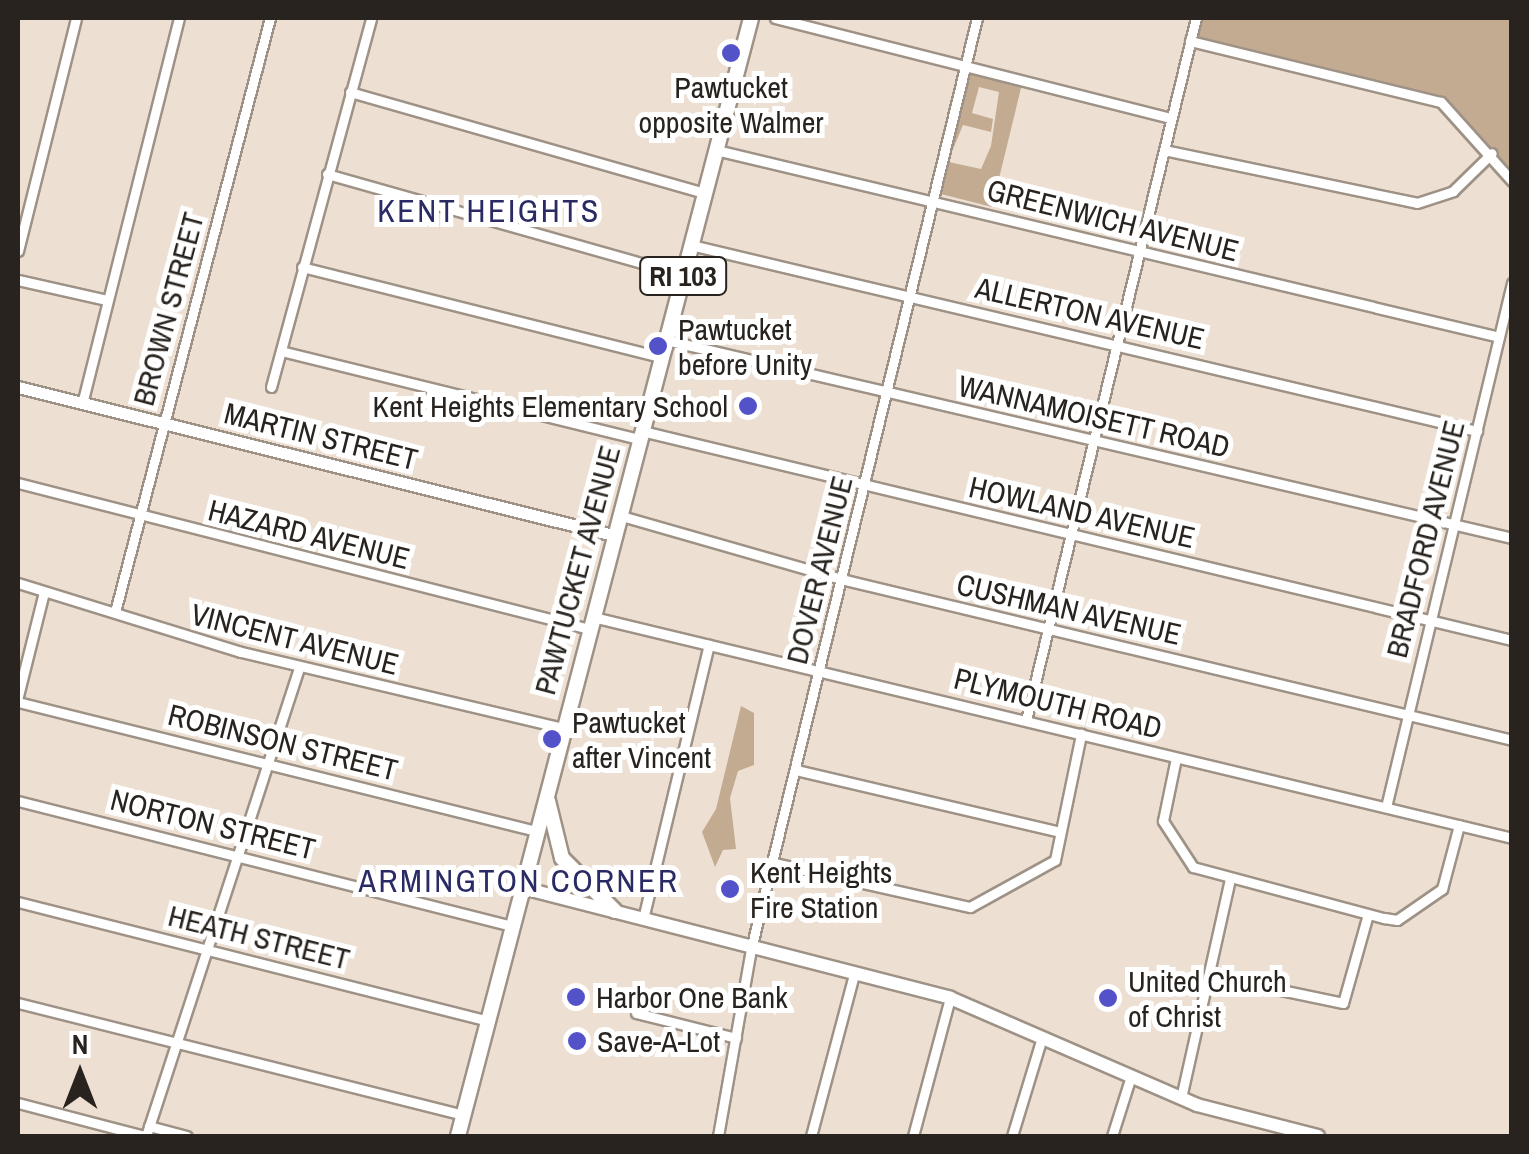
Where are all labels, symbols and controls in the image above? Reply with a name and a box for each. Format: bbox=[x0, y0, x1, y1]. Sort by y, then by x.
marker: Pawtucket opposite Walmer bbox=[720, 42, 742, 64]
place label: Pawtucket opposite Walmer bbox=[638, 69, 824, 140]
street label: GREENWICH AVENUE bbox=[983, 171, 1243, 269]
district label: KENT HEIGHTS bbox=[377, 192, 601, 230]
street label: BROWN STREET bbox=[125, 209, 211, 409]
road number: RI 103 bbox=[638, 253, 728, 299]
street label: ALLERTON AVENUE bbox=[971, 269, 1209, 357]
place label: Pawtucket before Unity bbox=[678, 311, 812, 382]
marker: Pawtucket before Unity bbox=[647, 335, 669, 357]
street label: WANNAMOISETT ROAD bbox=[955, 367, 1233, 465]
place label: Kent Heights Elementary School bbox=[372, 388, 728, 424]
street label: MARTIN STREET bbox=[221, 395, 421, 477]
marker: Kent Heights Elementary School bbox=[737, 395, 759, 417]
street label: BRADFORD AVENUE bbox=[1378, 416, 1472, 662]
street label: PAWTUCKET AVENUE bbox=[526, 441, 628, 699]
street label: HOWLAND AVENUE bbox=[965, 468, 1199, 556]
street label: DOVER AVENUE bbox=[778, 472, 860, 668]
street label: HAZARD AVENUE bbox=[204, 491, 414, 577]
street label: CUSHMAN AVENUE bbox=[953, 566, 1185, 652]
street label: VINCENT AVENUE bbox=[187, 596, 403, 682]
street label: PLYMOUTH ROAD bbox=[950, 660, 1166, 746]
street label: ROBINSON STREET bbox=[165, 696, 401, 788]
place label: Pawtucket after Vincent bbox=[572, 704, 711, 774]
marker: Pawtucket after Vincent bbox=[541, 728, 563, 750]
street label: NORTON STREET bbox=[107, 781, 319, 867]
place label: Kent Heights Fire Station bbox=[750, 854, 892, 924]
district label: ARMINGTON CORNER bbox=[359, 862, 679, 900]
marker: Kent Heights Fire Station bbox=[719, 878, 741, 900]
street label: HEATH STREET bbox=[165, 897, 353, 977]
place label: United Church of Christ bbox=[1128, 963, 1287, 1034]
place label: Harbor One Bank bbox=[596, 979, 787, 1015]
marker: Harbor One Bank bbox=[565, 986, 587, 1008]
marker: United Church of Christ bbox=[1097, 987, 1119, 1009]
place label: Save-A-Lot bbox=[597, 1023, 720, 1059]
north arrow bbox=[30, 1024, 130, 1124]
text: N bbox=[72, 1025, 88, 1063]
marker: Save-A-Lot bbox=[566, 1030, 588, 1052]

